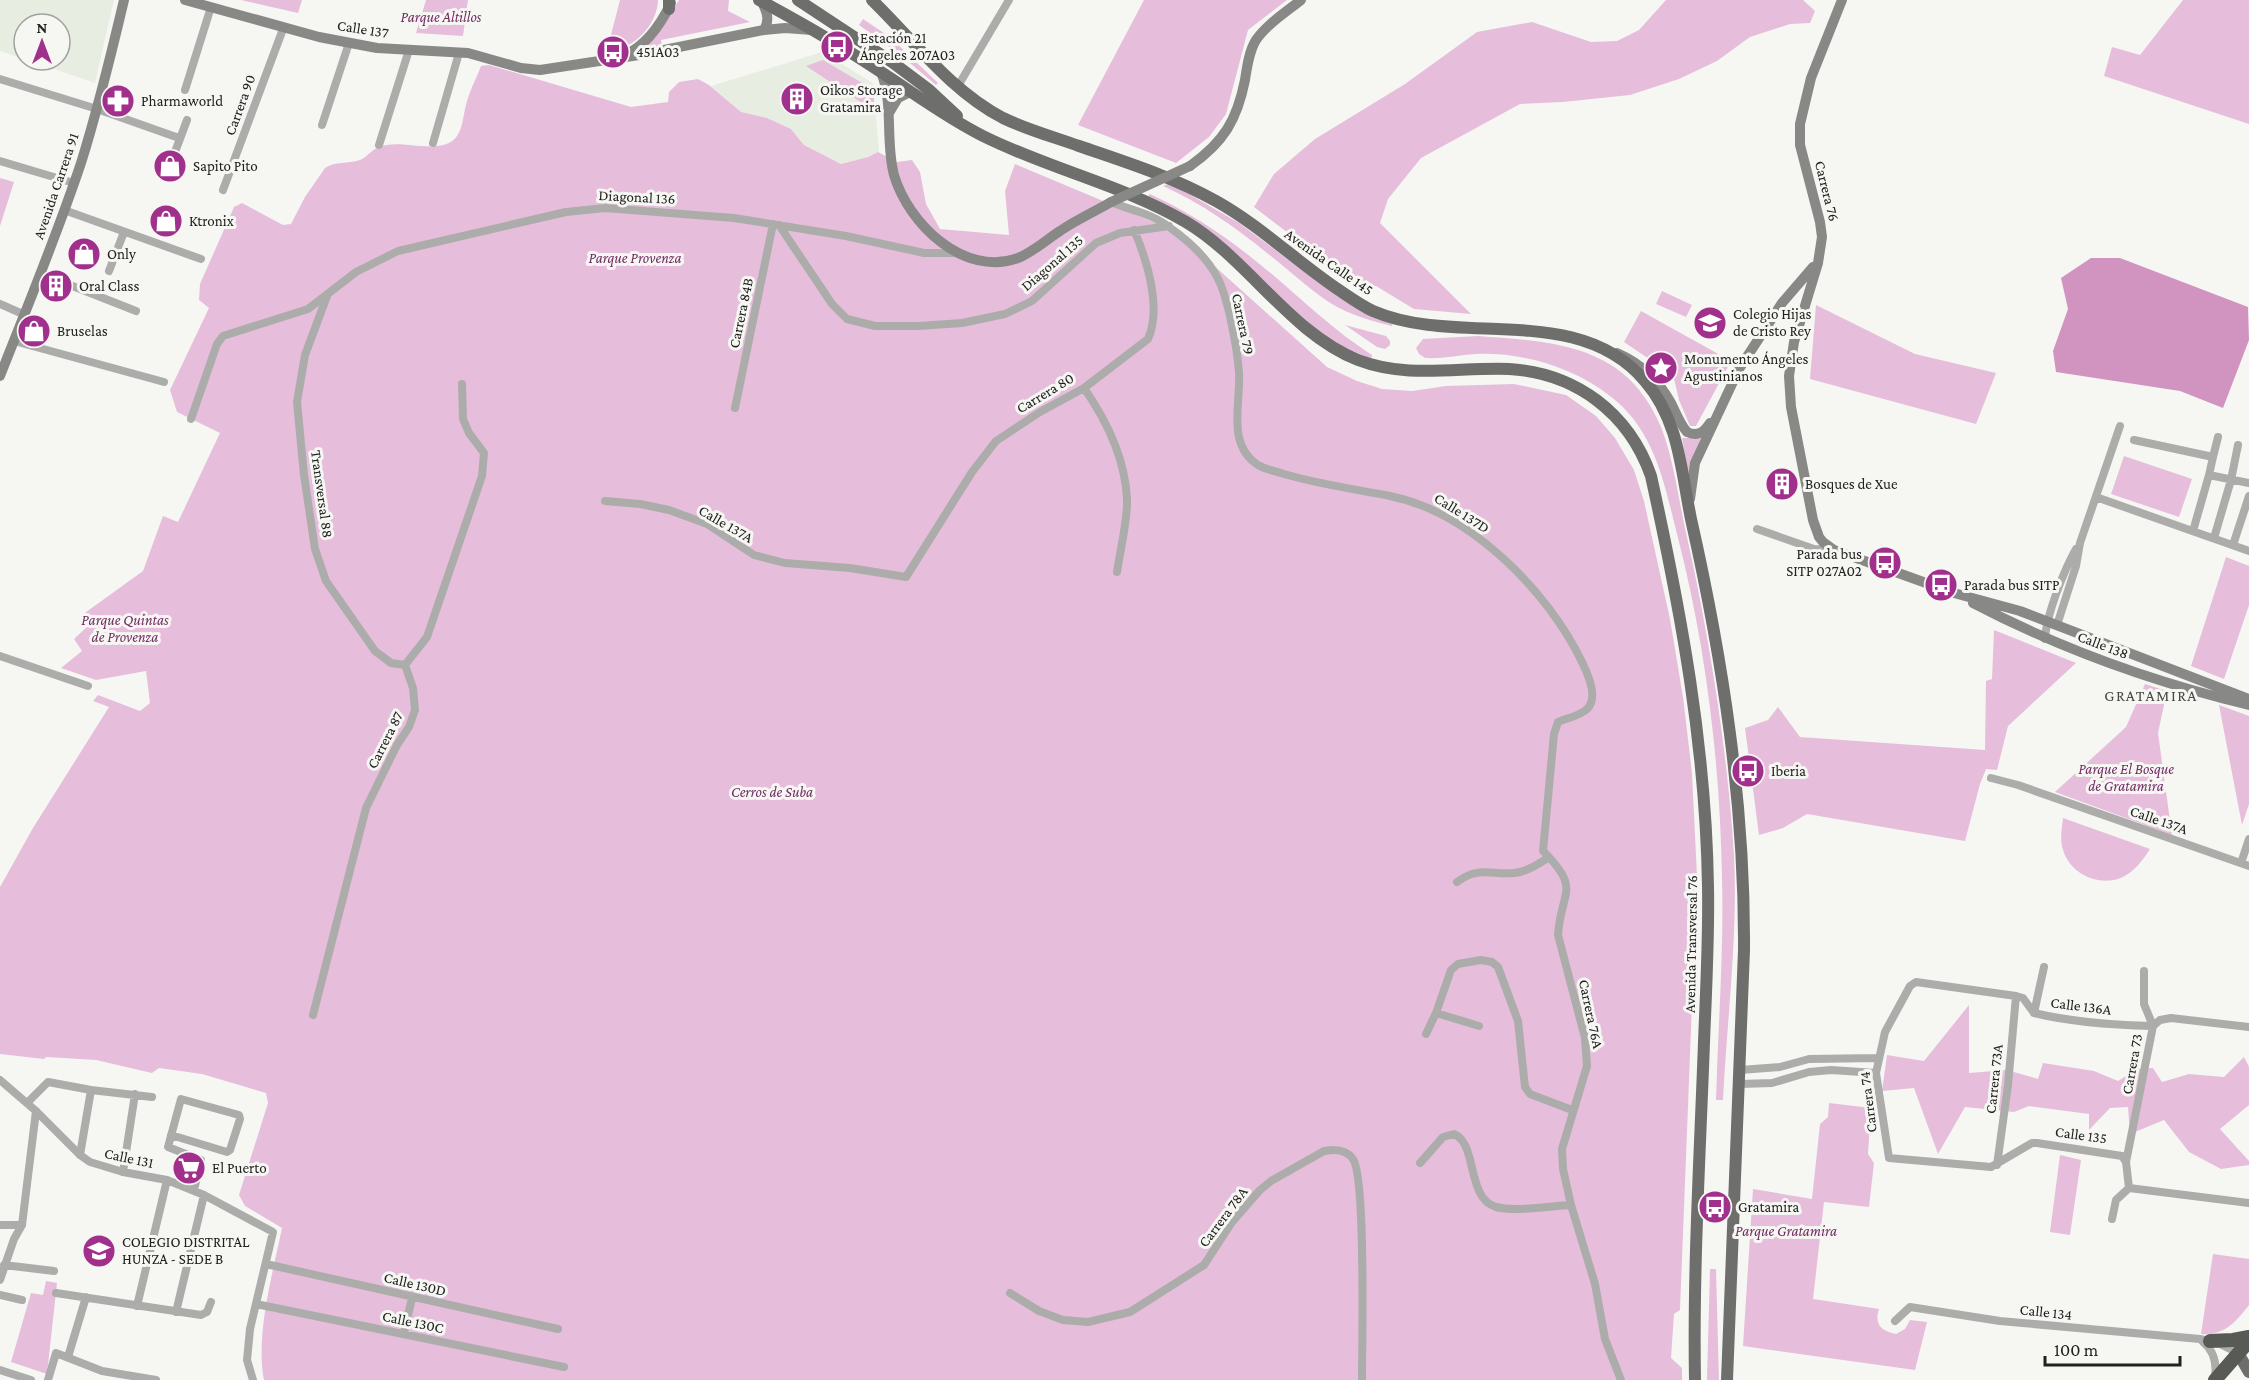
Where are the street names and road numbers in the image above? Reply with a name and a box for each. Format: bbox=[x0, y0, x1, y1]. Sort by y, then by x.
street label: Calle 137 bbox=[336, 17, 390, 41]
street label: Carrera 90 bbox=[222, 72, 258, 138]
street label: Avenida Carrera 91 bbox=[30, 131, 82, 241]
street label: Carrera 76 bbox=[1812, 159, 1842, 223]
street label: Diagonal 136 bbox=[598, 187, 676, 208]
street label: Avenida Calle 145 bbox=[1282, 226, 1376, 298]
street label: Diagonal 135 bbox=[1018, 232, 1087, 295]
street label: Carrera 84B bbox=[726, 276, 756, 350]
street label: Carrera 79 bbox=[1229, 292, 1257, 356]
street label: Carrera 80 bbox=[1013, 370, 1077, 416]
street label: Transversal 88 bbox=[308, 449, 336, 539]
street label: Calle 137D bbox=[1432, 490, 1492, 536]
street label: Calle 137A bbox=[696, 502, 756, 546]
street label: Calle 138 bbox=[2075, 628, 2131, 662]
street label: Carrera 87 bbox=[364, 709, 406, 771]
street label: Calle 137A bbox=[2128, 803, 2190, 837]
street label: Avenida Transversal 76 bbox=[1682, 875, 1700, 1013]
street label: Carrera 76A bbox=[1576, 978, 1606, 1050]
street label: Calle 136A bbox=[2050, 994, 2113, 1018]
street label: Carrera 73 bbox=[2119, 1032, 2145, 1096]
street label: Carrera 73A bbox=[1982, 1043, 2006, 1115]
street label: Carrera 74 bbox=[1856, 1070, 1880, 1134]
street label: Calle 135 bbox=[2054, 1123, 2108, 1147]
street label: Calle 131 bbox=[103, 1145, 155, 1171]
street label: Carrera 78A bbox=[1195, 1184, 1251, 1250]
street label: Calle 130D bbox=[382, 1269, 448, 1299]
street label: Calle 134 bbox=[2019, 1301, 2073, 1323]
street label: Calle 130C bbox=[381, 1308, 445, 1336]

